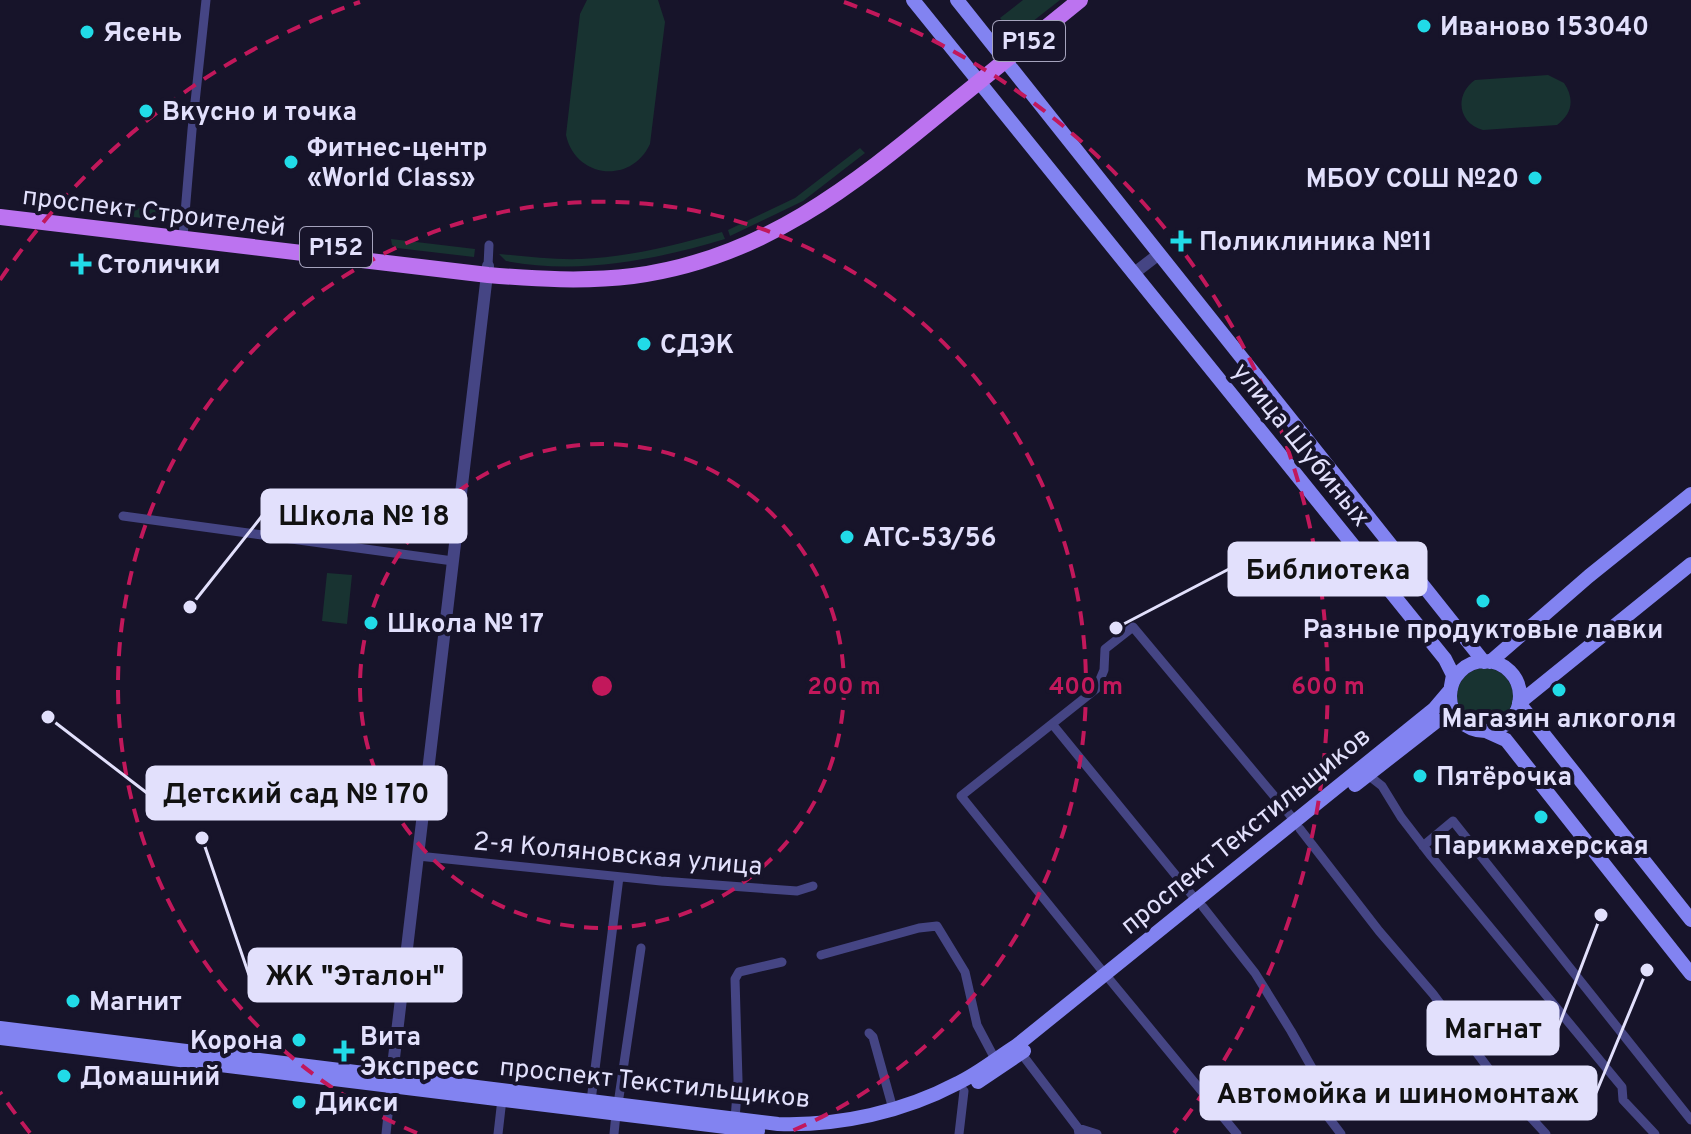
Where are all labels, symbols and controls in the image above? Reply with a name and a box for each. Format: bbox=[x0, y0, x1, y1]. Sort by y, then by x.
place label: Иваново 153040 bbox=[1440, 12, 1649, 45]
marker: Иваново 153040 bbox=[1415, 17, 1433, 35]
place label: Ясень bbox=[103, 18, 182, 51]
road number: Р152 bbox=[993, 21, 1065, 61]
marker: Ясень bbox=[78, 23, 96, 41]
place label: Вкусно и точка bbox=[162, 97, 357, 130]
marker: Вкусно и точка bbox=[137, 102, 155, 120]
place label: Фитнес-центр «World Class» bbox=[307, 133, 488, 196]
marker: Фитнес-центр «World Class» bbox=[282, 153, 300, 171]
place label: МБОУ СОШ №20 bbox=[1306, 164, 1519, 197]
marker: МБОУ СОШ №20 bbox=[1526, 169, 1544, 187]
street label: проспект Строителей bbox=[20, 181, 287, 246]
road number: Р152 bbox=[300, 227, 372, 267]
place label: Поликлиника №11 bbox=[1199, 227, 1433, 260]
marker: Поликлиника №11 bbox=[1170, 230, 1192, 252]
place label: Столички bbox=[97, 250, 221, 283]
marker: Столички bbox=[72, 255, 90, 273]
place label: СДЭК bbox=[660, 330, 734, 363]
marker: СДЭК bbox=[635, 335, 653, 353]
street label: улица Шубиных bbox=[1224, 357, 1376, 534]
callout: Школа № 18 bbox=[262, 490, 466, 542]
text: Школа № 18 bbox=[278, 500, 450, 536]
place label: АТС-53/56 bbox=[863, 523, 997, 556]
marker: АТС-53/56 bbox=[838, 528, 856, 546]
callout: Библиотека bbox=[1229, 543, 1426, 595]
text: Библиотека bbox=[1246, 554, 1410, 590]
marker: Разные продуктовые лавки bbox=[1474, 592, 1492, 610]
place label: Школа № 17 bbox=[387, 609, 544, 642]
marker: Школа № 17 bbox=[362, 614, 380, 632]
place label: Разные продуктовые лавки bbox=[1303, 615, 1663, 648]
centre of rings bbox=[588, 672, 616, 700]
text: 200 m bbox=[807, 673, 881, 703]
text: 400 m bbox=[1049, 673, 1123, 703]
text: 600 m bbox=[1291, 673, 1365, 703]
marker: Магазин алкоголя bbox=[1550, 681, 1568, 699]
place label: Магазин алкоголя bbox=[1442, 704, 1676, 737]
street label: проспект Текстильщиков bbox=[1115, 721, 1378, 943]
place label: Пятёрочка bbox=[1436, 762, 1572, 795]
callout: Детский сад № 170 bbox=[147, 767, 446, 819]
marker: Пятёрочка bbox=[1411, 767, 1429, 785]
text: Детский сад № 170 bbox=[163, 778, 429, 814]
marker: Парикмахерская bbox=[1532, 808, 1550, 826]
street label: 2-я Коляновская улица bbox=[472, 826, 764, 885]
place label: Парикмахерская bbox=[1433, 831, 1649, 864]
callout: ЖК "Эталон" bbox=[249, 949, 461, 1001]
text: ЖК "Эталон" bbox=[265, 960, 445, 996]
place label: Магнит bbox=[89, 987, 182, 1020]
marker: Магнит bbox=[64, 992, 82, 1010]
callout: Магнат bbox=[1428, 1002, 1558, 1054]
text: Магнат bbox=[1444, 1013, 1542, 1049]
place label: Вита Экспресс bbox=[360, 1022, 479, 1085]
place label: Корона bbox=[190, 1026, 283, 1059]
marker: Корона bbox=[290, 1031, 308, 1049]
marker: Вита Экспресс bbox=[335, 1042, 353, 1060]
street label: проспект Текстильщиков bbox=[498, 1052, 812, 1117]
place label: Домашний bbox=[80, 1062, 220, 1095]
marker: Домашний bbox=[55, 1067, 73, 1085]
callout: Автомойка и шиномонтаж bbox=[1201, 1067, 1596, 1119]
text: Автомойка и шиномонтаж bbox=[1216, 1078, 1580, 1114]
place label: Дикси bbox=[315, 1088, 399, 1121]
marker: Дикси bbox=[290, 1093, 308, 1111]

